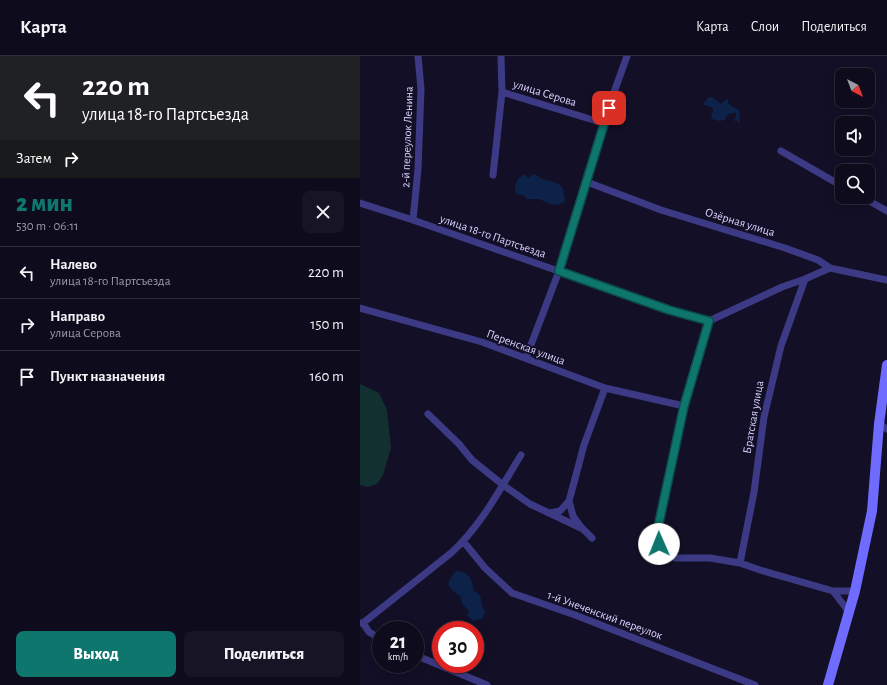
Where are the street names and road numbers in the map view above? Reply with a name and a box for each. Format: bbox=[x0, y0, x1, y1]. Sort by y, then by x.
street label: улица Серова bbox=[511, 77, 579, 109]
street label: 2-й переулок Ленина bbox=[399, 86, 416, 188]
street label: Озёрная улица bbox=[703, 206, 777, 239]
street label: улица 18-го Партсъезда bbox=[437, 212, 548, 261]
street label: Перенская улица bbox=[485, 327, 567, 368]
street label: Братская улица bbox=[741, 379, 766, 455]
street label: 1-й Унеченский переулок bbox=[545, 589, 665, 643]

